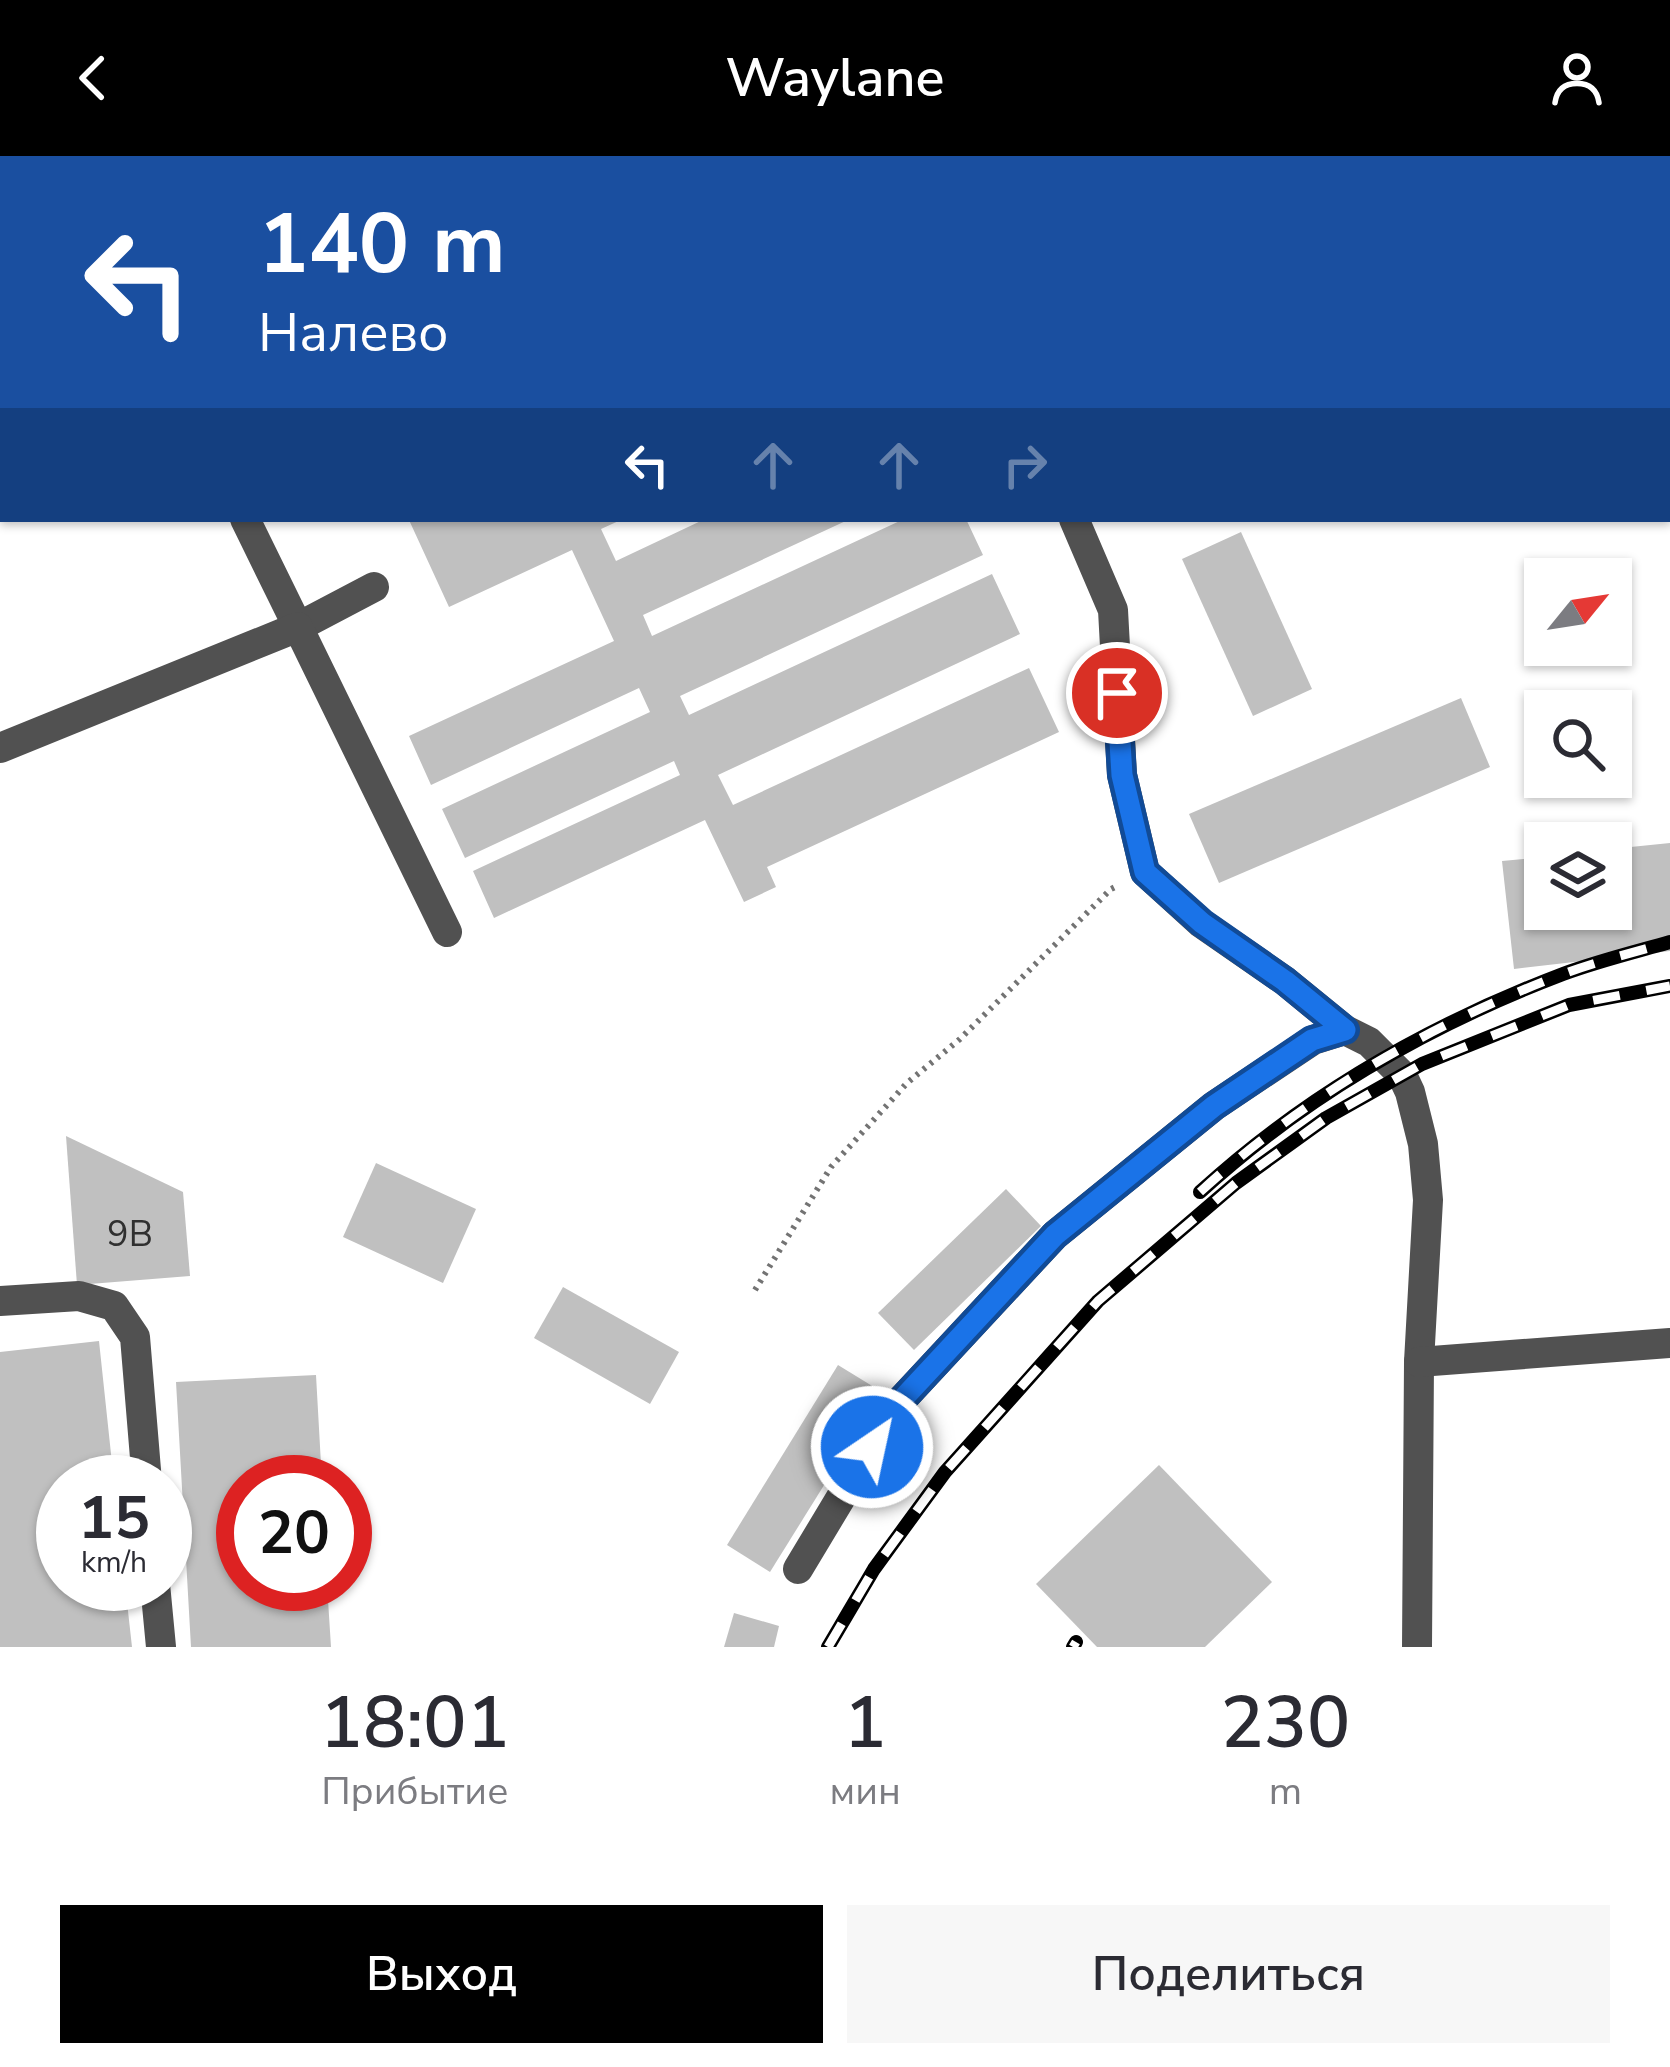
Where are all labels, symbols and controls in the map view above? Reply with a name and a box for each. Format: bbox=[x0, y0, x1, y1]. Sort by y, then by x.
text: Waylane bbox=[725, 41, 945, 115]
icon: back bbox=[60, 45, 126, 111]
icon: person bbox=[1544, 45, 1610, 111]
text: 140 m bbox=[258, 187, 506, 302]
icon: left bbox=[60, 204, 216, 360]
text: Налево bbox=[258, 296, 449, 370]
icon: left bbox=[614, 432, 680, 498]
icon: ahead bbox=[740, 432, 806, 498]
icon: ahead bbox=[866, 432, 932, 498]
icon: right bbox=[992, 432, 1058, 498]
north arrow bbox=[1524, 558, 1632, 666]
map controls bbox=[1524, 558, 1632, 930]
pin bbox=[1066, 642, 1168, 744]
icon: arrive bbox=[1084, 660, 1150, 726]
button: search bbox=[1524, 690, 1632, 798]
button: layers bbox=[1524, 822, 1632, 930]
house number: 9В bbox=[107, 1210, 153, 1259]
position arrow bbox=[809, 1384, 935, 1510]
speed limit sign: 20 bbox=[216, 1455, 372, 1611]
text: 15 bbox=[78, 1477, 150, 1559]
text: km/h bbox=[81, 1542, 147, 1583]
text: 18:01 bbox=[320, 1674, 510, 1772]
text: 1 bbox=[844, 1674, 887, 1772]
text: 230 bbox=[1221, 1674, 1350, 1772]
text: Прибытие bbox=[321, 1765, 508, 1818]
text: мин bbox=[829, 1765, 901, 1818]
text: m bbox=[1269, 1765, 1302, 1818]
button: Выход bbox=[60, 1905, 823, 2043]
button: Поделиться bbox=[847, 1905, 1610, 2043]

